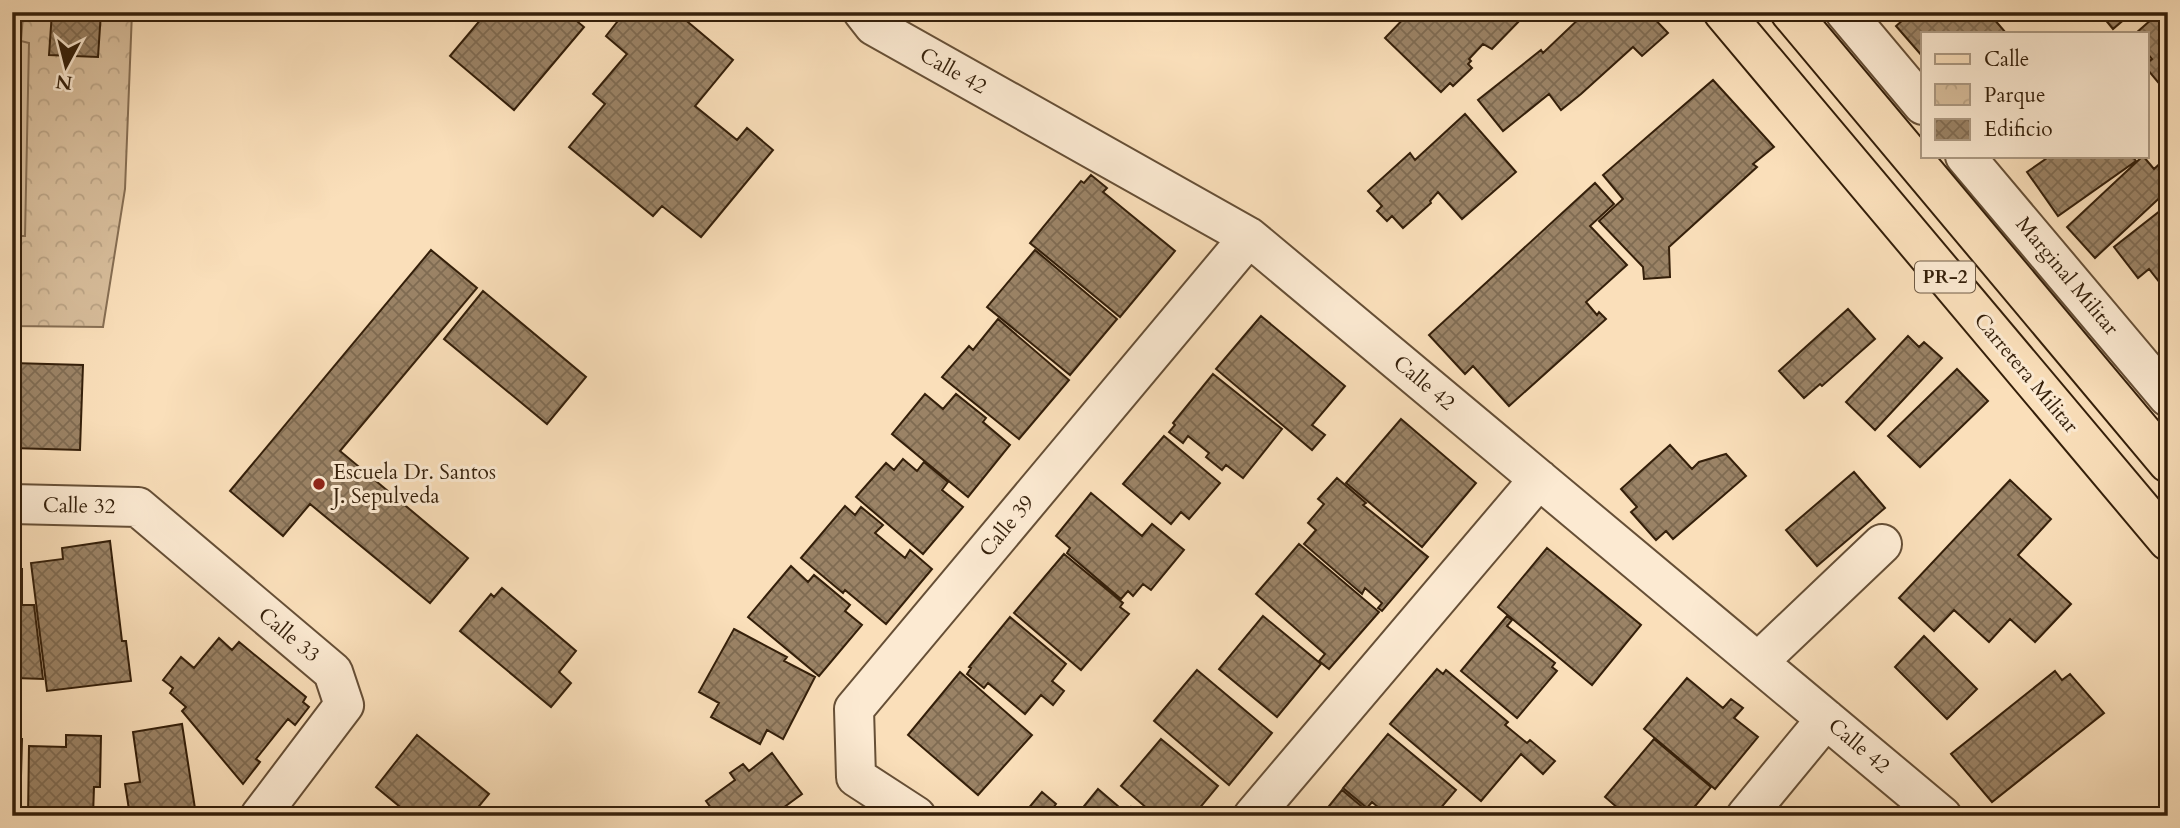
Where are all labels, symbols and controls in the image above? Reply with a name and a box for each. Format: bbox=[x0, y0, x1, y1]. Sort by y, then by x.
north arrow bbox=[32, 32, 102, 102]
legend bbox=[1921, 32, 2148, 158]
street label: Calle 42 bbox=[914, 41, 992, 101]
text: Calle bbox=[1984, 45, 2029, 74]
text: N bbox=[54, 68, 74, 96]
text: Parque bbox=[1984, 81, 2045, 110]
text: Edificio bbox=[1984, 115, 2053, 144]
street label: Marginal Militar bbox=[2009, 211, 2125, 342]
road number: PR-2 bbox=[1915, 262, 1975, 292]
street label: Carretera Militar bbox=[1967, 307, 2085, 440]
street label: Calle 42 bbox=[1387, 349, 1461, 418]
place label: Escuela Dr. Santos J. Sepulveda bbox=[330, 458, 496, 511]
marker: Escuela Dr. Santos J. Sepulveda bbox=[311, 476, 327, 492]
street label: Calle 39 bbox=[973, 489, 1042, 563]
street label: Calle 32 bbox=[42, 491, 116, 521]
street label: Calle 33 bbox=[252, 601, 326, 669]
street label: Calle 42 bbox=[1822, 712, 1896, 781]

